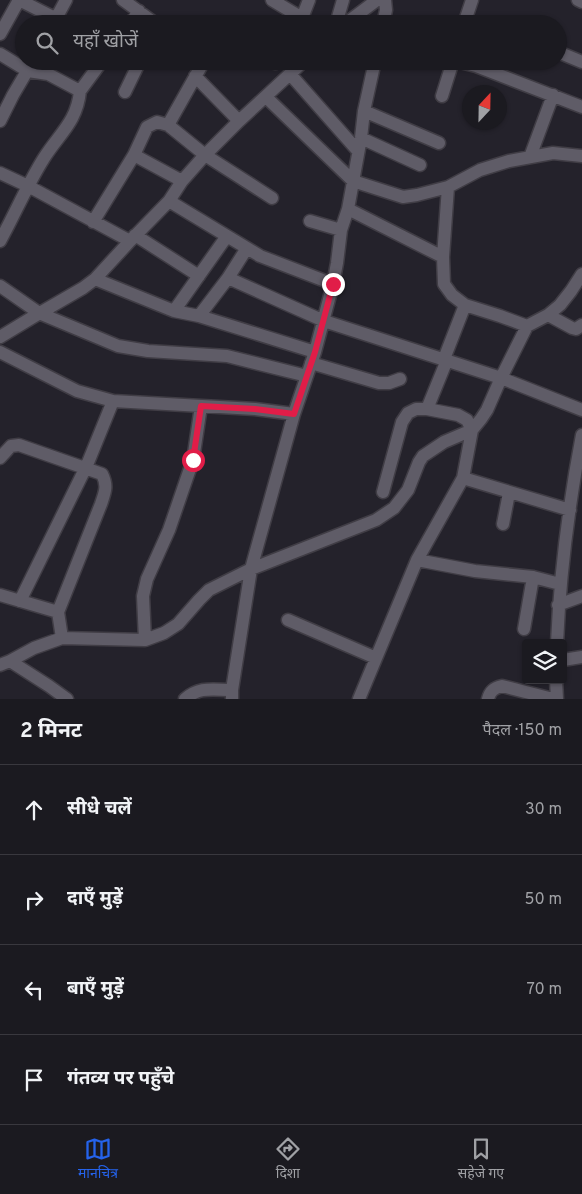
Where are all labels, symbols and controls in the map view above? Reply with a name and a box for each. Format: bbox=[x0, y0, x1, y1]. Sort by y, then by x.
search box bbox=[15, 15, 567, 70]
icon: search bbox=[33, 29, 61, 57]
text: यहाँ खोजें bbox=[73, 30, 138, 54]
north arrow bbox=[462, 85, 507, 130]
route end bbox=[322, 273, 345, 296]
route start bbox=[182, 449, 205, 472]
map controls bbox=[522, 639, 567, 684]
button: layers bbox=[522, 639, 567, 684]
text: 2 मिनट bbox=[20, 718, 82, 745]
text: पैदल · 150 m bbox=[483, 721, 562, 741]
icon: ahead bbox=[20, 796, 48, 824]
text: सीधे चलें bbox=[67, 797, 132, 821]
text: 30 m bbox=[525, 800, 562, 820]
icon: right bbox=[20, 886, 48, 914]
text: दाएँ मुड़ें bbox=[67, 887, 123, 911]
text: 50 m bbox=[525, 890, 562, 910]
icon: left bbox=[20, 976, 48, 1004]
text: बाएँ मुड़ें bbox=[67, 977, 124, 1001]
text: 70 m bbox=[527, 980, 562, 1000]
icon: arrive bbox=[20, 1066, 48, 1094]
text: गंतव्य पर पहुँचे bbox=[67, 1067, 174, 1091]
tab: मानचित्र bbox=[78, 1135, 118, 1184]
tab: दिशा bbox=[274, 1135, 302, 1184]
tab: सहेजे गए bbox=[458, 1135, 504, 1184]

